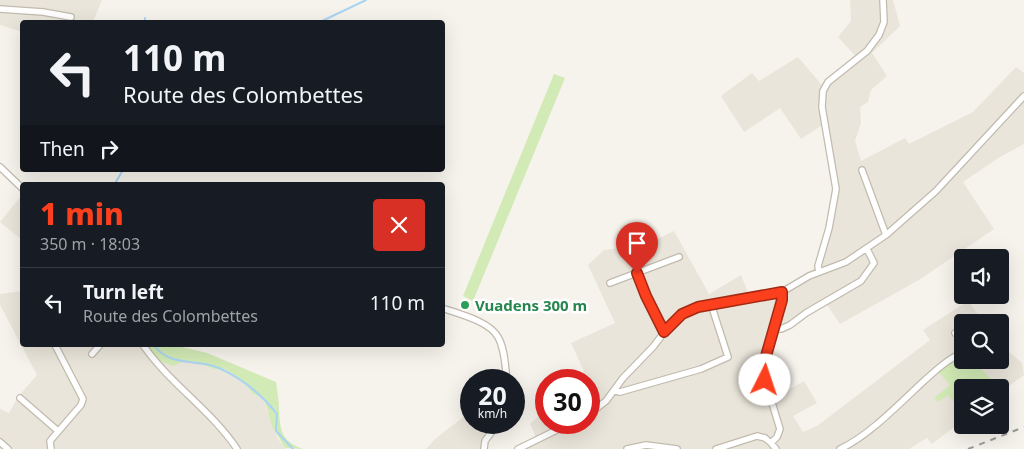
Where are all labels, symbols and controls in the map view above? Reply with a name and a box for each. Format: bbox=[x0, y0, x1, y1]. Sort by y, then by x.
text: 110 m bbox=[123, 34, 226, 81]
icon: left bbox=[40, 40, 105, 105]
text: Route des Colombettes bbox=[123, 79, 363, 109]
icon: right bbox=[95, 135, 123, 163]
text: Then bbox=[40, 136, 85, 162]
text: 1 min bbox=[40, 193, 124, 234]
button: close bbox=[373, 199, 425, 251]
pin bbox=[616, 222, 658, 273]
icon: arrive bbox=[623, 229, 651, 257]
text: 350 m · 18:03 bbox=[40, 233, 140, 255]
map controls bbox=[954, 249, 1009, 434]
button: sound bbox=[954, 249, 1009, 304]
text: Turn left bbox=[83, 279, 164, 305]
icon: left bbox=[40, 289, 68, 317]
text: 110 m bbox=[370, 290, 425, 316]
place label: Vuadens 300 m bbox=[475, 295, 587, 315]
marker: Vuadens 300 m bbox=[459, 299, 471, 311]
text: Route des Colombettes bbox=[83, 305, 258, 327]
button: search bbox=[954, 314, 1009, 369]
position arrow bbox=[738, 353, 790, 405]
speed limit sign: 30 bbox=[535, 369, 600, 434]
text: 20 bbox=[478, 378, 507, 412]
button: layers bbox=[954, 379, 1009, 434]
text: km/h bbox=[478, 405, 507, 422]

